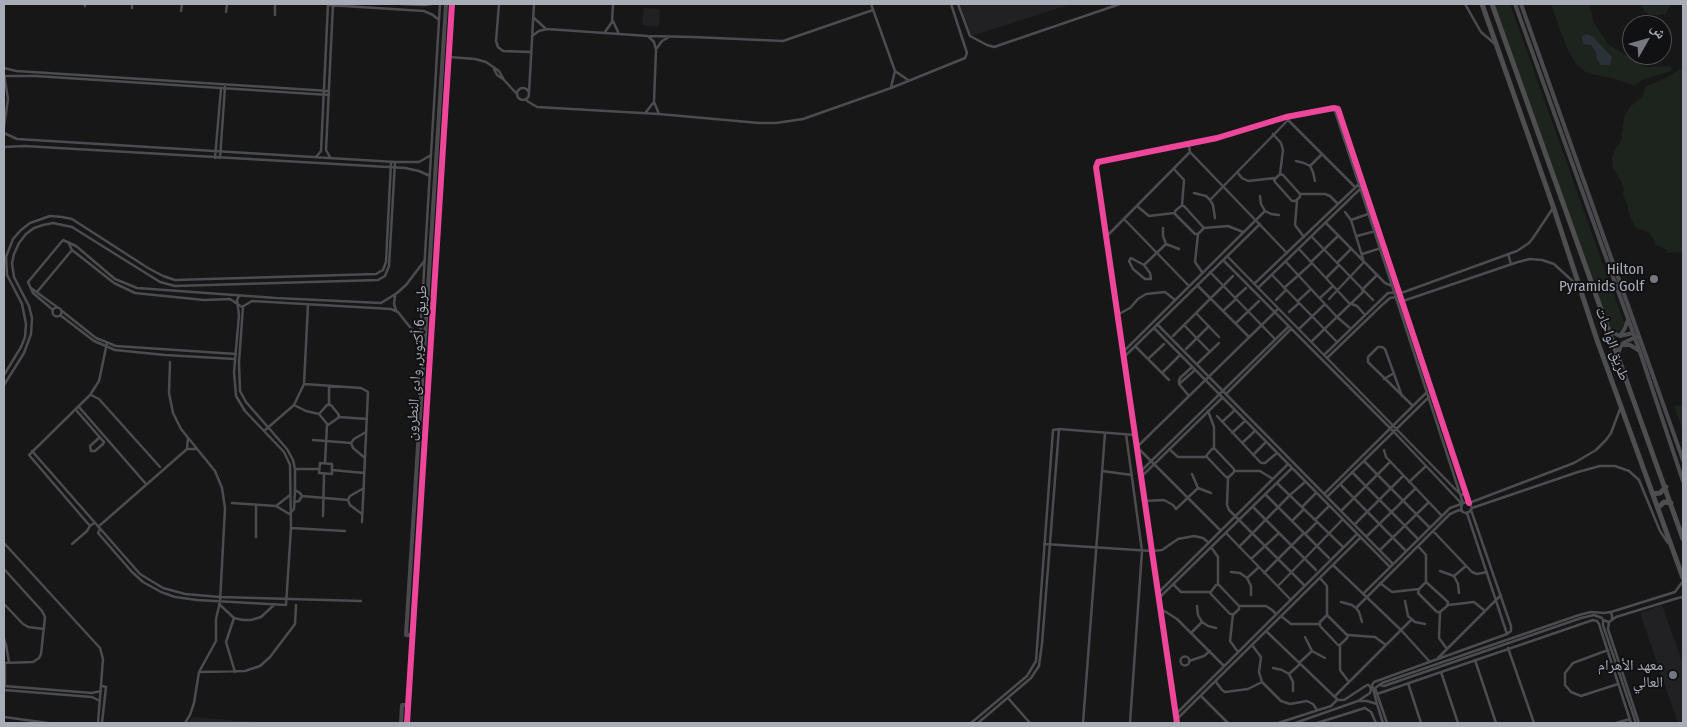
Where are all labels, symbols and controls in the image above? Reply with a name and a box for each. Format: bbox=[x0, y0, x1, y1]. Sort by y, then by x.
north arrow bbox=[1622, 15, 1672, 65]
text: ش bbox=[1647, 20, 1670, 42]
place label: Hilton Pyramids Golf bbox=[1559, 261, 1644, 296]
marker: Hilton Pyramids Golf bbox=[1648, 273, 1660, 285]
street label: طريق 6 أكتوبر, وادى النطرون bbox=[403, 284, 431, 442]
street label: طريق الواحات bbox=[1591, 305, 1633, 383]
place label: معهد الأهرام العالي bbox=[1598, 657, 1663, 692]
marker: معهد الأهرام العالي bbox=[1667, 669, 1679, 681]

